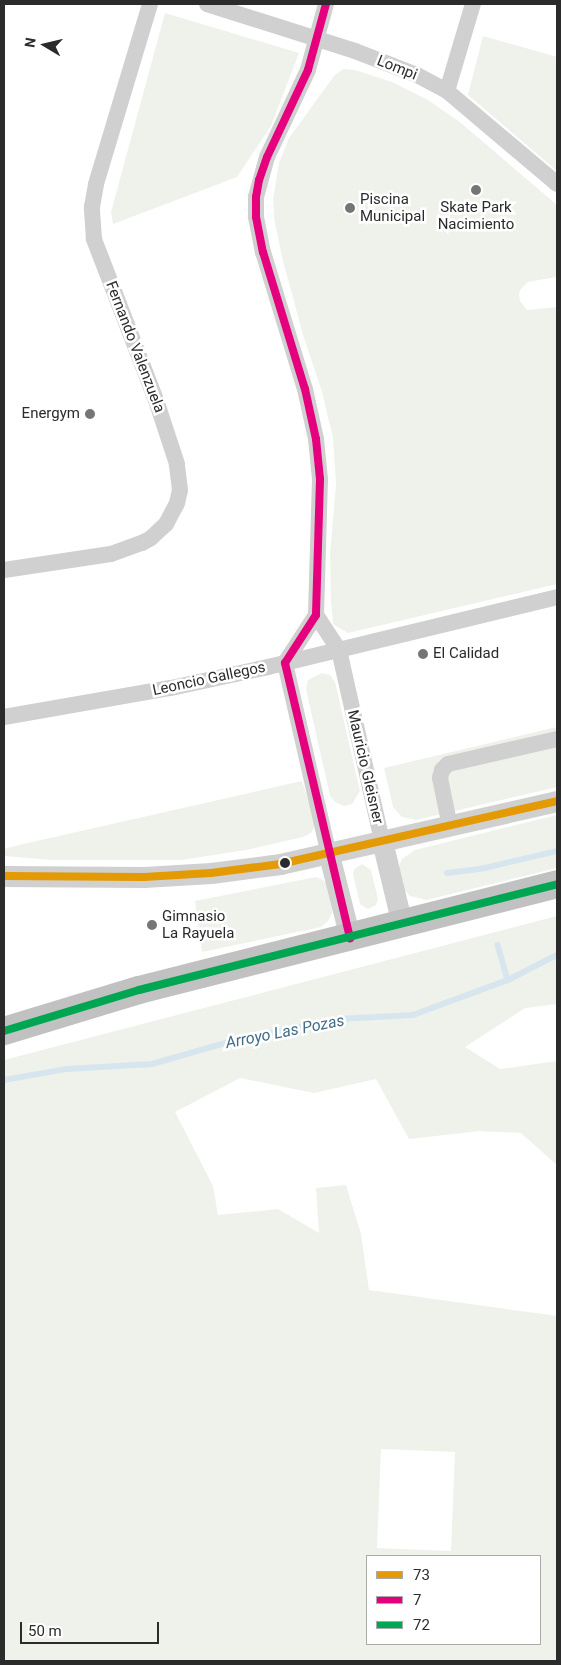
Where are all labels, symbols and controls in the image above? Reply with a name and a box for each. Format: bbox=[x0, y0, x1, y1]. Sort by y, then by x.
north arrow bbox=[20, 20, 70, 70]
text: N bbox=[22, 37, 39, 49]
street label: Lompi bbox=[374, 52, 420, 84]
marker: Skate Park Nacimiento bbox=[470, 184, 482, 196]
place label: Piscina Municipal bbox=[360, 190, 425, 225]
place label: Skate Park Nacimiento bbox=[438, 198, 514, 233]
marker: Piscina Municipal bbox=[344, 202, 356, 214]
street label: Fernando Valenzuela bbox=[102, 279, 168, 415]
place label: Energym bbox=[22, 405, 80, 423]
marker: Energym bbox=[84, 408, 96, 420]
place label: El Calidad bbox=[433, 645, 499, 663]
marker: El Calidad bbox=[417, 648, 429, 660]
street label: Leoncio Gallegos bbox=[151, 658, 267, 700]
street label: Mauricio Gleisner bbox=[343, 708, 387, 826]
unlabelled marker bbox=[280, 858, 290, 868]
place label: Gimnasio La Rayuela bbox=[162, 907, 234, 942]
marker: Gimnasio La Rayuela bbox=[146, 919, 158, 931]
water label: Arroyo Las Pozas bbox=[224, 1011, 346, 1053]
legend bbox=[366, 1555, 541, 1645]
text: 73 bbox=[413, 1566, 430, 1584]
text: 7 bbox=[413, 1591, 421, 1609]
scale bar bbox=[22, 1612, 161, 1644]
text: 72 bbox=[413, 1616, 430, 1634]
text: 50 m bbox=[28, 1622, 62, 1640]

